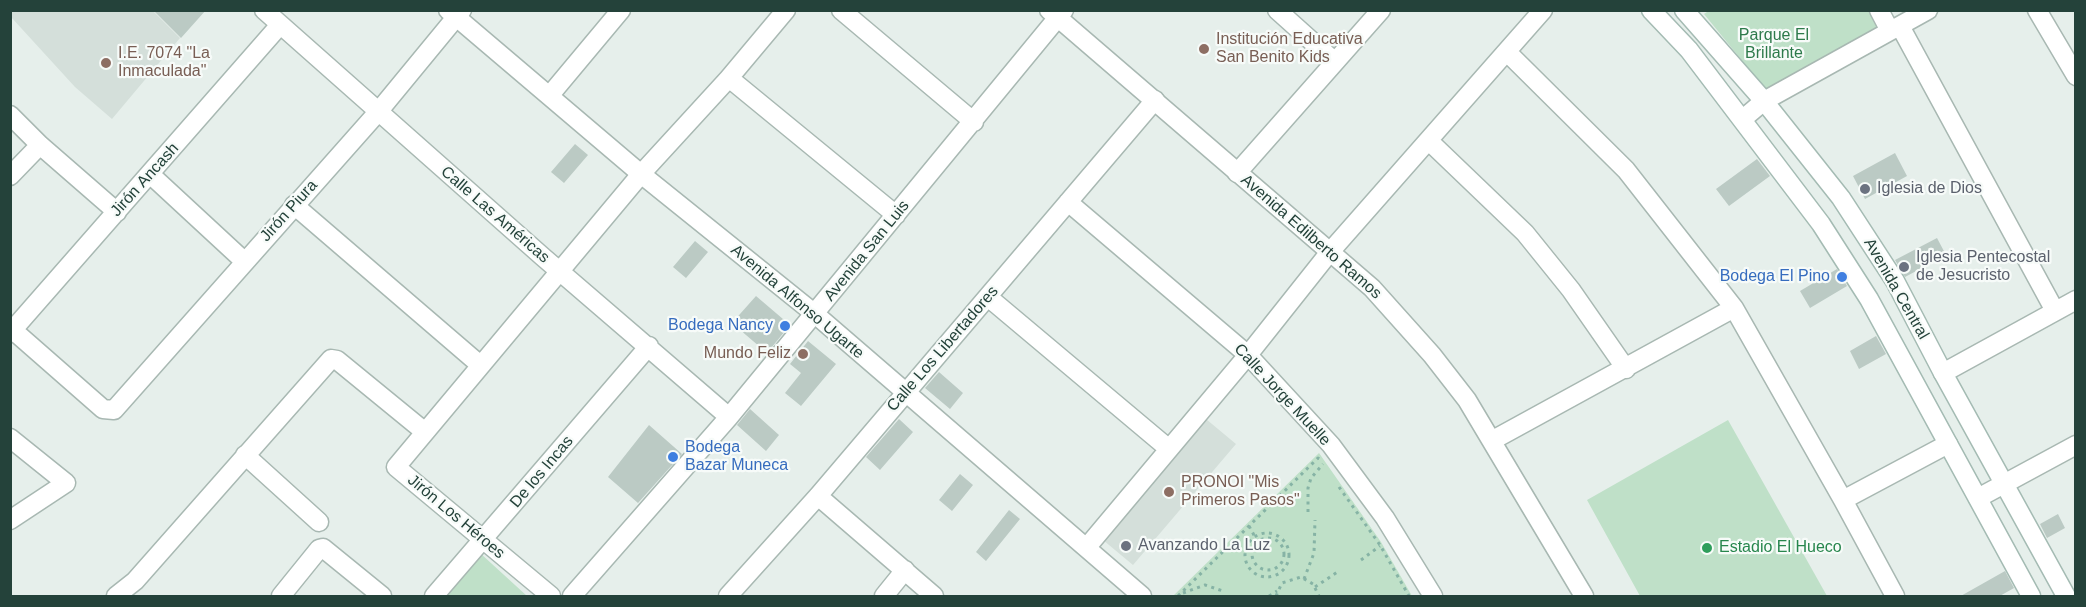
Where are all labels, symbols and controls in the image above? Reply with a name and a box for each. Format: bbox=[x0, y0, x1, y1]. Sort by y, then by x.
park label: Parque El Brillante bbox=[1739, 26, 1809, 64]
place label: Institución Educativa San Benito Kids bbox=[1216, 30, 1363, 68]
marker: Institución Educativa San Benito Kids bbox=[1197, 42, 1211, 56]
place label: I.E. 7074 "La Inmaculada" bbox=[118, 44, 210, 82]
marker: I.E. 7074 "La Inmaculada" bbox=[99, 56, 113, 70]
street label: Jirón Ancash bbox=[107, 139, 183, 221]
street label: Calle Las Américas bbox=[437, 163, 553, 267]
street label: Avenida Edilberto Ramos bbox=[1237, 171, 1385, 303]
street label: Jirón Piura bbox=[256, 176, 322, 246]
place label: Iglesia de Dios bbox=[1877, 179, 1982, 199]
marker: Iglesia de Dios bbox=[1858, 182, 1872, 196]
street label: Avenida San Luis bbox=[820, 197, 914, 305]
street label: Avenida Central bbox=[1859, 235, 1933, 343]
street label: Avenida Alfonso Ugarte bbox=[727, 241, 867, 363]
place label: Iglesia Pentecostal de Jesucristo bbox=[1916, 248, 2050, 286]
marker: Iglesia Pentecostal de Jesucristo bbox=[1897, 260, 1911, 274]
place label: Bodega El Pino bbox=[1720, 267, 1830, 287]
marker: Bodega El Pino bbox=[1835, 270, 1849, 284]
street label: Calle Los Libertadores bbox=[883, 282, 1003, 416]
place label: Bodega Nancy bbox=[668, 316, 773, 336]
marker: Bodega Nancy bbox=[778, 319, 792, 333]
street label: Calle Jorge Muelle bbox=[1230, 340, 1334, 450]
place label: Mundo Feliz bbox=[704, 344, 791, 364]
marker: Mundo Feliz bbox=[796, 347, 810, 361]
street label: De los Incas bbox=[506, 432, 578, 512]
place label: Bodega Bazar Muneca bbox=[685, 438, 788, 476]
marker: Bodega Bazar Muneca bbox=[666, 450, 680, 464]
street label: Jirón Los Héroes bbox=[404, 471, 508, 563]
place label: PRONOI "Mis Primeros Pasos" bbox=[1181, 473, 1300, 511]
marker: PRONOI "Mis Primeros Pasos" bbox=[1162, 485, 1176, 499]
place label: Avanzando La Luz bbox=[1138, 536, 1270, 556]
place label: Estadio El Hueco bbox=[1719, 538, 1842, 558]
marker: Avanzando La Luz bbox=[1119, 539, 1133, 553]
marker: Estadio El Hueco bbox=[1700, 541, 1714, 555]

